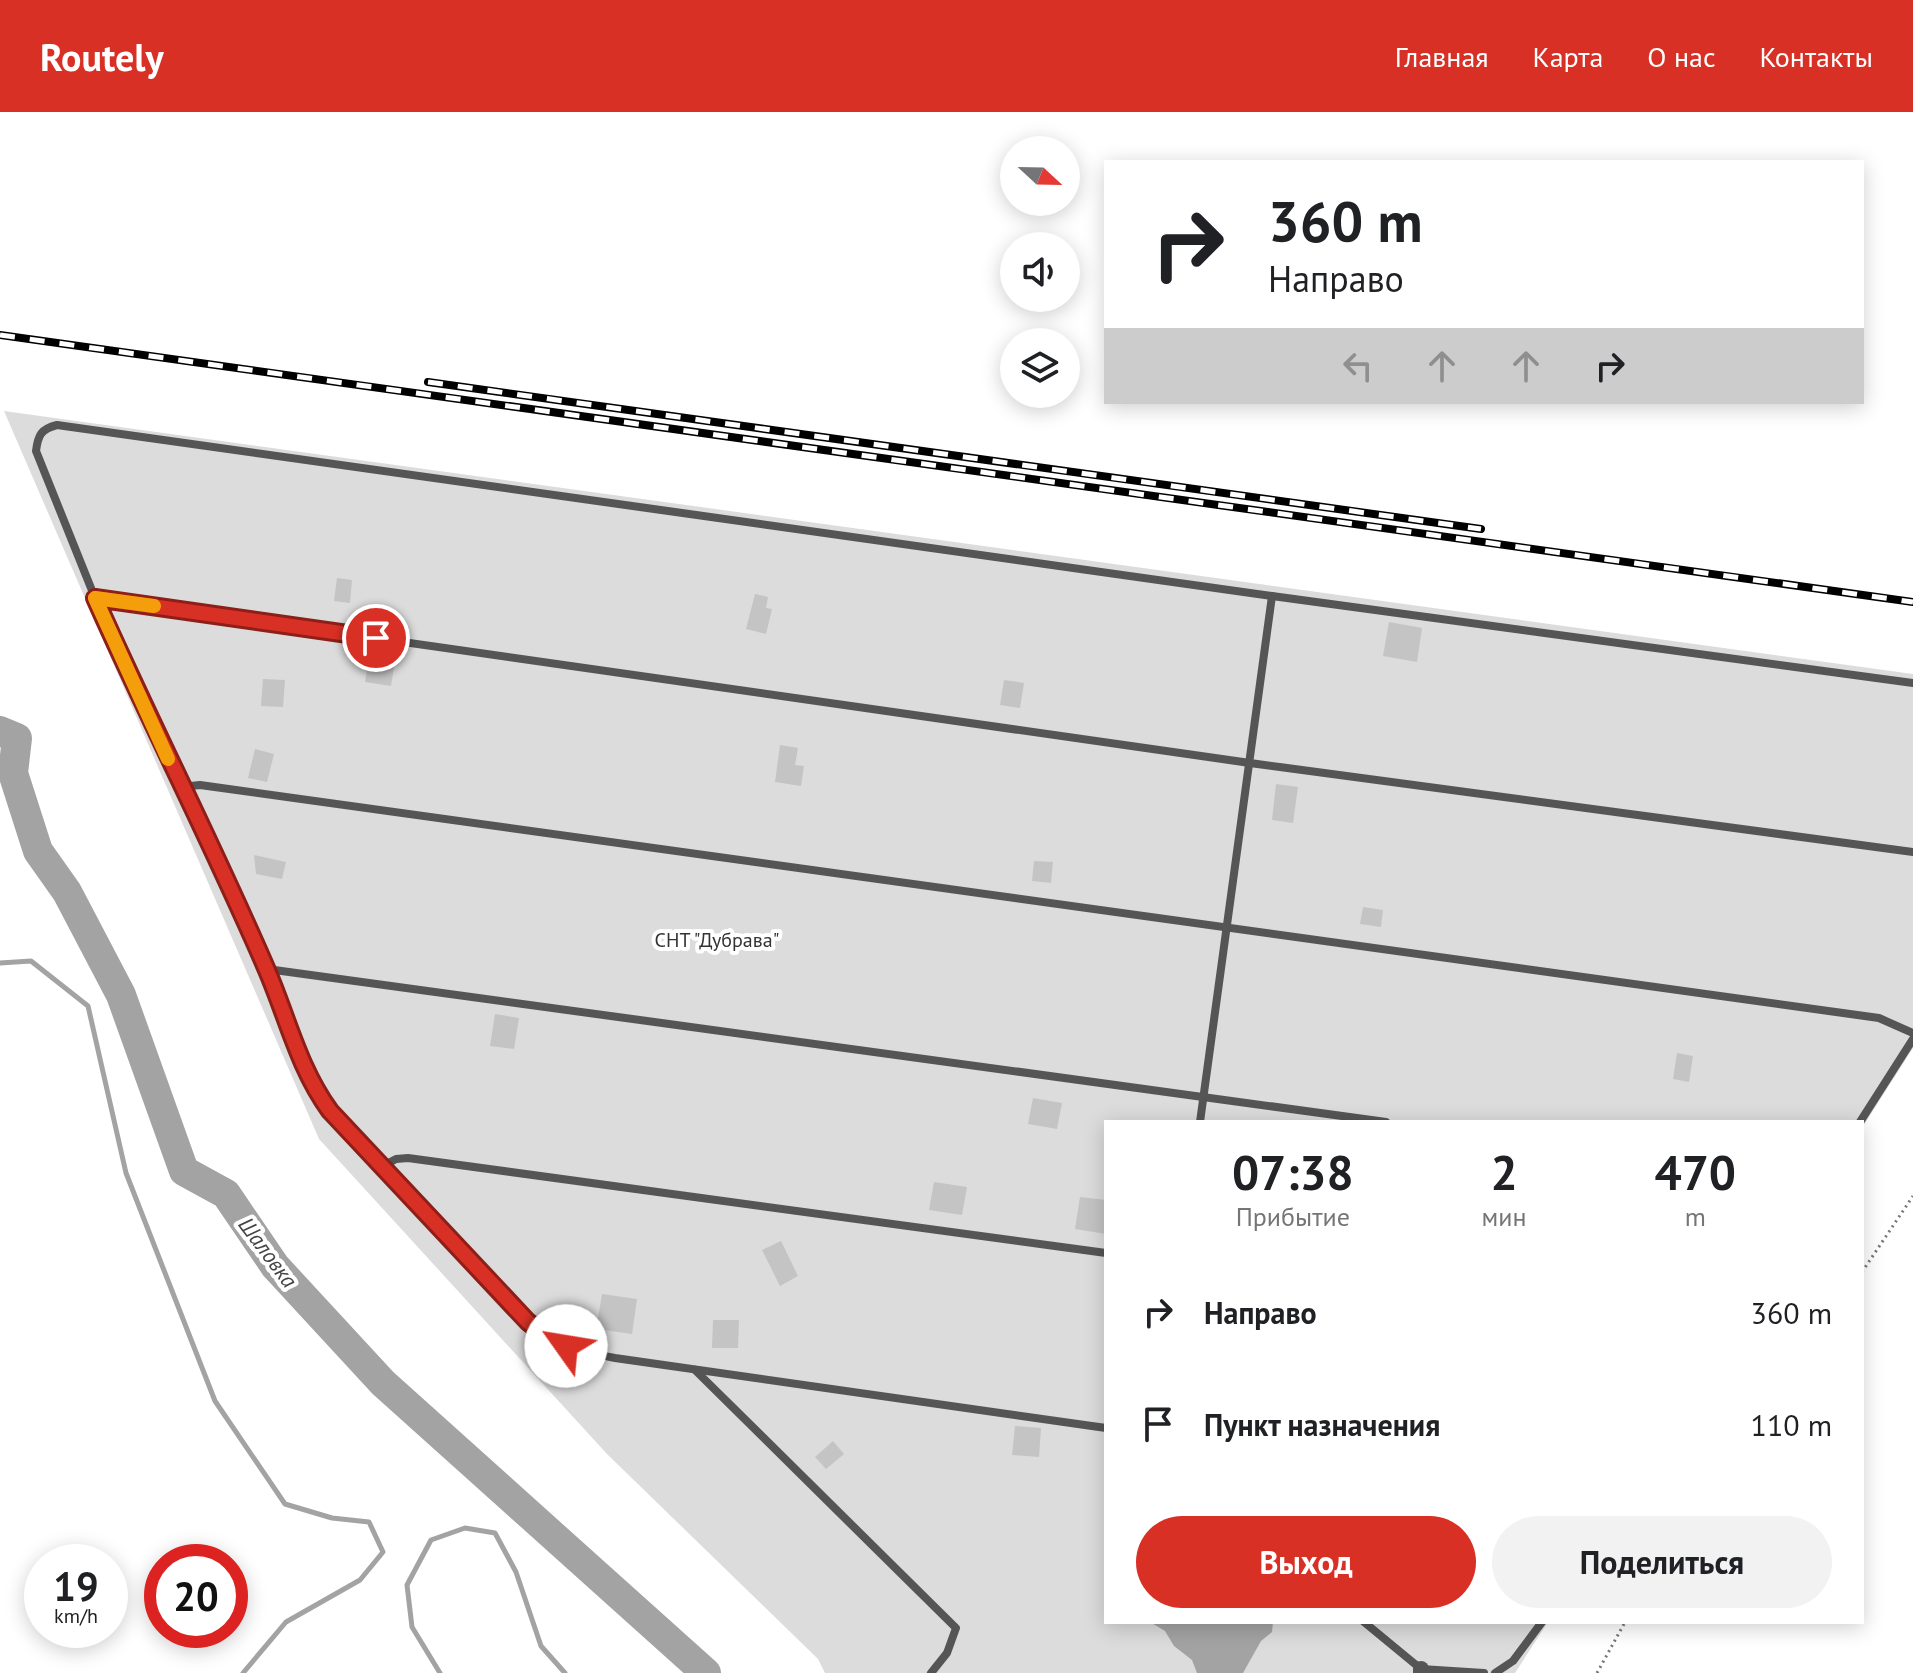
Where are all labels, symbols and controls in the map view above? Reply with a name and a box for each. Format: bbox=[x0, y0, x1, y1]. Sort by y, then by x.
text: Routely bbox=[40, 32, 164, 81]
text: Главная bbox=[1395, 38, 1489, 75]
text: Карта bbox=[1533, 38, 1603, 75]
text: О нас bbox=[1647, 38, 1716, 75]
text: Контакты bbox=[1760, 38, 1873, 75]
north arrow bbox=[1000, 136, 1080, 216]
map controls bbox=[1000, 136, 1080, 408]
text: 360 m bbox=[1268, 185, 1423, 257]
icon: right bbox=[1136, 192, 1240, 296]
button: sound bbox=[1000, 232, 1080, 312]
text: Направо bbox=[1268, 255, 1404, 302]
button: layers bbox=[1000, 328, 1080, 408]
icon: left bbox=[1336, 344, 1380, 388]
icon: ahead bbox=[1420, 344, 1464, 388]
icon: ahead bbox=[1504, 344, 1548, 388]
icon: right bbox=[1588, 344, 1632, 388]
pin bbox=[342, 604, 410, 672]
icon: arrive bbox=[354, 616, 398, 660]
park label: СНТ "Дубрава" bbox=[655, 927, 779, 953]
text: 07:38 bbox=[1232, 1141, 1354, 1203]
text: 2 bbox=[1490, 1141, 1518, 1203]
text: 470 bbox=[1654, 1141, 1736, 1203]
text: Прибытие bbox=[1236, 1200, 1350, 1233]
text: мин bbox=[1482, 1200, 1527, 1233]
text: m bbox=[1685, 1200, 1706, 1233]
water label: Шаловка bbox=[232, 1211, 304, 1293]
icon: right bbox=[1136, 1290, 1180, 1334]
text: Направо bbox=[1204, 1293, 1317, 1332]
text: 360 m bbox=[1751, 1293, 1832, 1332]
position arrow bbox=[524, 1304, 608, 1388]
icon: arrive bbox=[1136, 1402, 1180, 1446]
text: Пункт назначения bbox=[1204, 1405, 1440, 1444]
text: 110 m bbox=[1751, 1405, 1832, 1444]
button: Выход bbox=[1136, 1516, 1476, 1608]
button: Поделиться bbox=[1492, 1516, 1832, 1608]
speed limit sign: 20 bbox=[144, 1544, 248, 1648]
text: 19 bbox=[53, 1560, 99, 1612]
text: km/h bbox=[54, 1603, 98, 1629]

